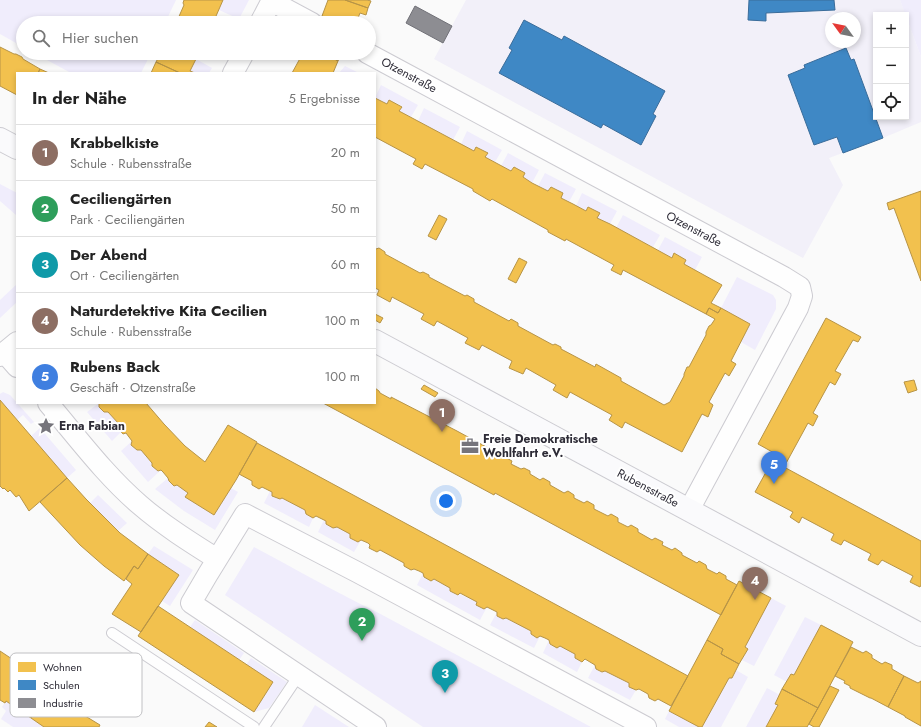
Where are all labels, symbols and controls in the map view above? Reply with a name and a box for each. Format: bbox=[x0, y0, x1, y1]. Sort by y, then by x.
north arrow bbox=[825, 12, 861, 48]
map controls bbox=[873, 12, 909, 120]
button: + bbox=[873, 12, 909, 48]
search box bbox=[16, 16, 376, 60]
icon: search bbox=[30, 27, 52, 49]
text: Hier suchen bbox=[62, 27, 139, 49]
button: − bbox=[873, 48, 909, 84]
street label: Otzenstraße bbox=[378, 53, 440, 97]
button: locate bbox=[873, 84, 909, 120]
text: In der Nähe bbox=[32, 86, 127, 110]
text: 5 Ergebnisse bbox=[288, 89, 360, 108]
text: Krabbelkiste bbox=[70, 132, 159, 154]
text: 1 bbox=[42, 143, 48, 162]
text: 20 m bbox=[331, 143, 360, 162]
text: Schule · Rubensstraße bbox=[70, 154, 192, 173]
text: Ceciliengärten bbox=[70, 188, 172, 210]
text: 2 bbox=[41, 199, 49, 218]
text: 50 m bbox=[331, 199, 360, 218]
street label: Otzenstraße bbox=[663, 207, 725, 251]
text: Park · Ceciliengärten bbox=[70, 210, 185, 229]
text: Der Abend bbox=[70, 244, 147, 266]
text: 3 bbox=[41, 255, 49, 274]
text: 60 m bbox=[331, 255, 360, 274]
text: Ort · Ceciliengärten bbox=[70, 266, 179, 285]
text: Naturdetektive Kita Cecilien bbox=[70, 300, 267, 322]
text: 4 bbox=[40, 311, 50, 330]
text: 100 m bbox=[325, 311, 360, 330]
text: Schule · Rubensstraße bbox=[70, 322, 192, 341]
text: Rubens Back bbox=[70, 356, 160, 378]
text: 5 bbox=[41, 367, 49, 386]
text: 100 m bbox=[325, 367, 360, 386]
text: Geschäft · Otzenstraße bbox=[70, 378, 196, 397]
pin: 1 bbox=[429, 399, 455, 432]
place icon: Erna Fabian bbox=[36, 416, 56, 436]
place label: Erna Fabian bbox=[59, 417, 125, 435]
place label: Freie Demokratische Wohlfahrt e.V. bbox=[483, 430, 598, 462]
office icon: Freie Demokratische Wohlfahrt e.V. bbox=[460, 436, 480, 456]
pin: 5 bbox=[761, 451, 787, 484]
street label: Rubensstraße bbox=[614, 464, 682, 512]
your location bbox=[436, 491, 456, 511]
pin: 4 bbox=[742, 567, 768, 600]
pin: 2 bbox=[349, 608, 375, 641]
legend bbox=[10, 653, 142, 717]
text: Wohnen bbox=[43, 659, 82, 675]
pin: 3 bbox=[432, 660, 458, 693]
text: Schulen bbox=[43, 677, 80, 693]
text: Industrie bbox=[43, 695, 83, 711]

